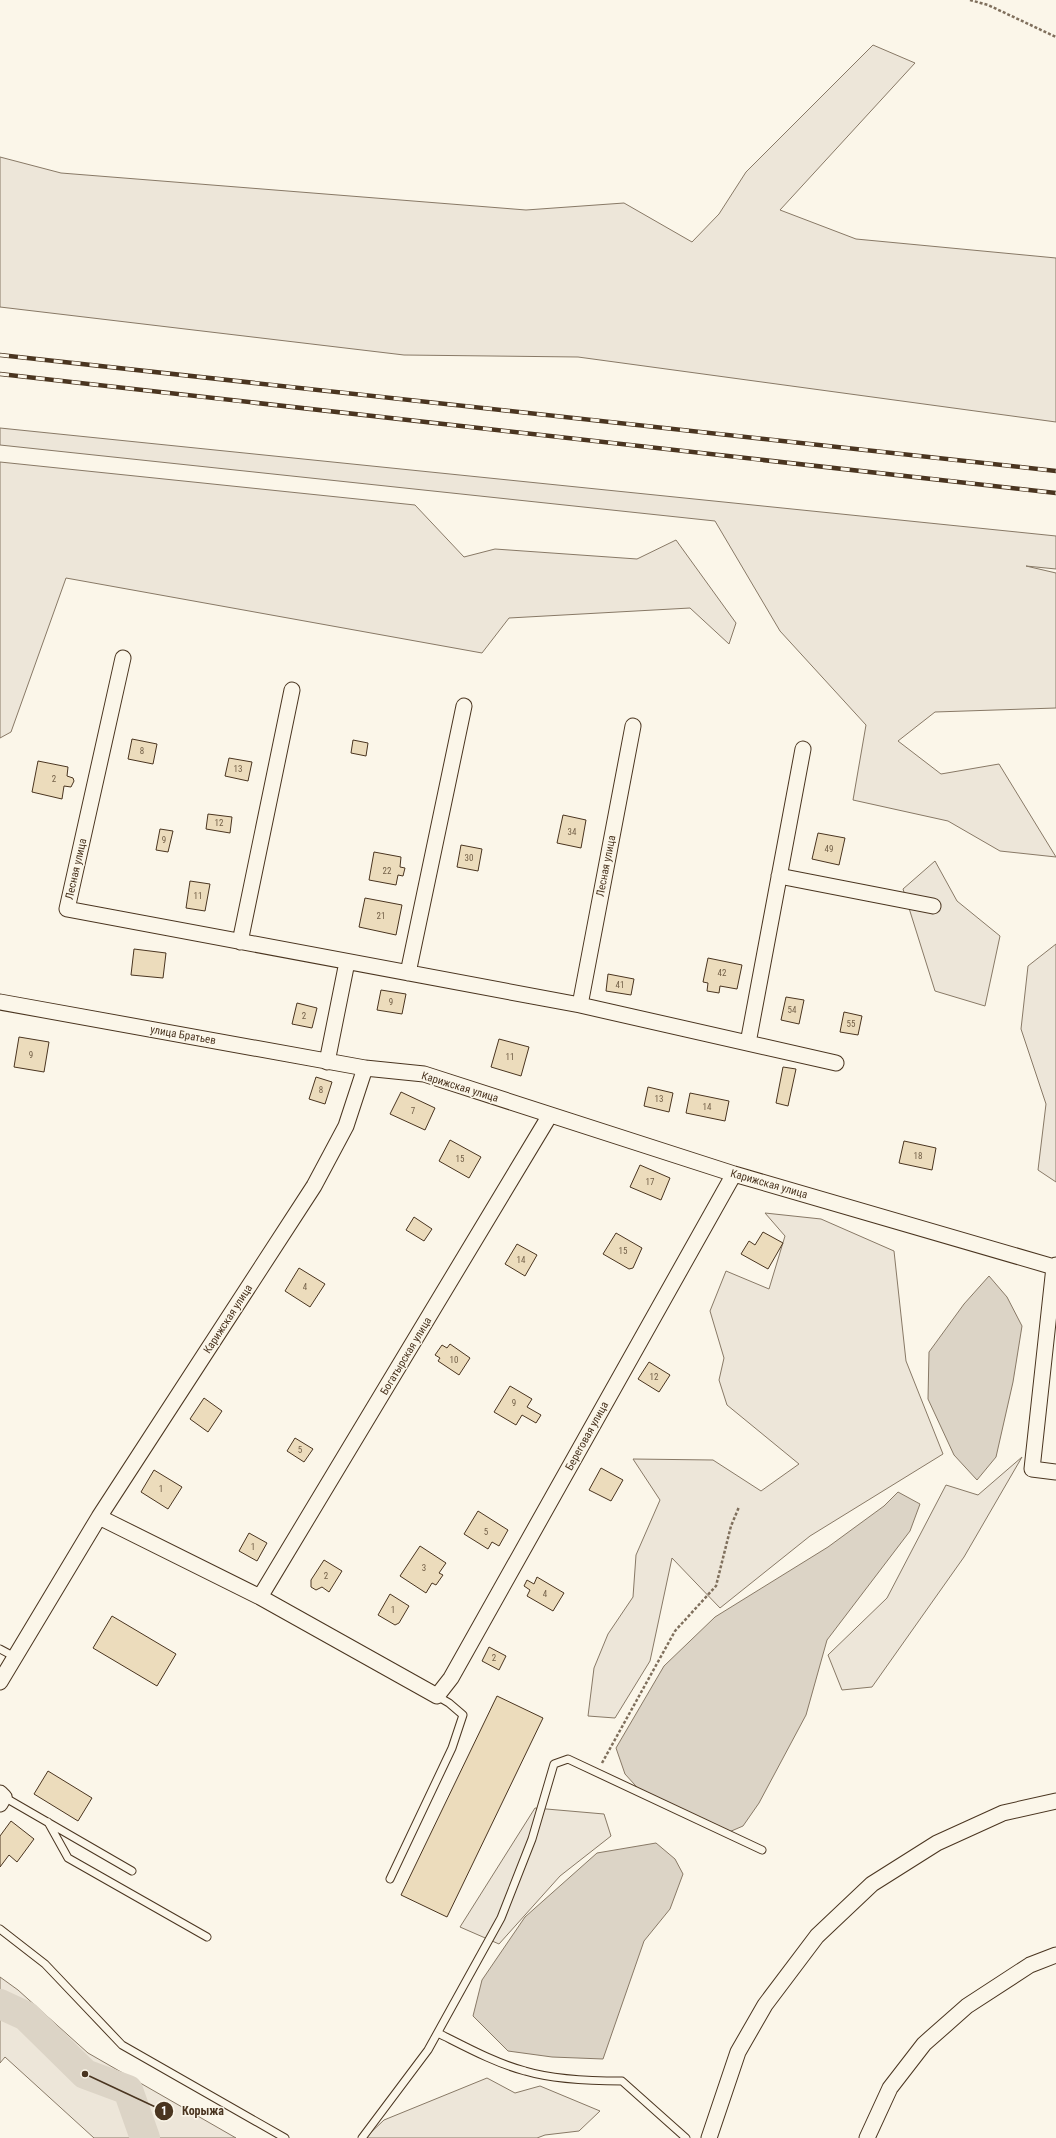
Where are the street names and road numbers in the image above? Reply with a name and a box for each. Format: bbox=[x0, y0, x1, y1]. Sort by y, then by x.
street label: Лесная улица bbox=[594, 834, 618, 898]
street label: Лесная улица bbox=[63, 837, 89, 901]
street label: улица Братьев bbox=[149, 1023, 217, 1047]
street label: Карижская улица bbox=[420, 1069, 500, 1105]
street label: Карижская улица bbox=[729, 1167, 809, 1201]
street label: Карижская улица bbox=[201, 1282, 255, 1356]
street label: Богатырская улица bbox=[378, 1315, 434, 1397]
street label: Береговая улица bbox=[563, 1399, 611, 1473]

